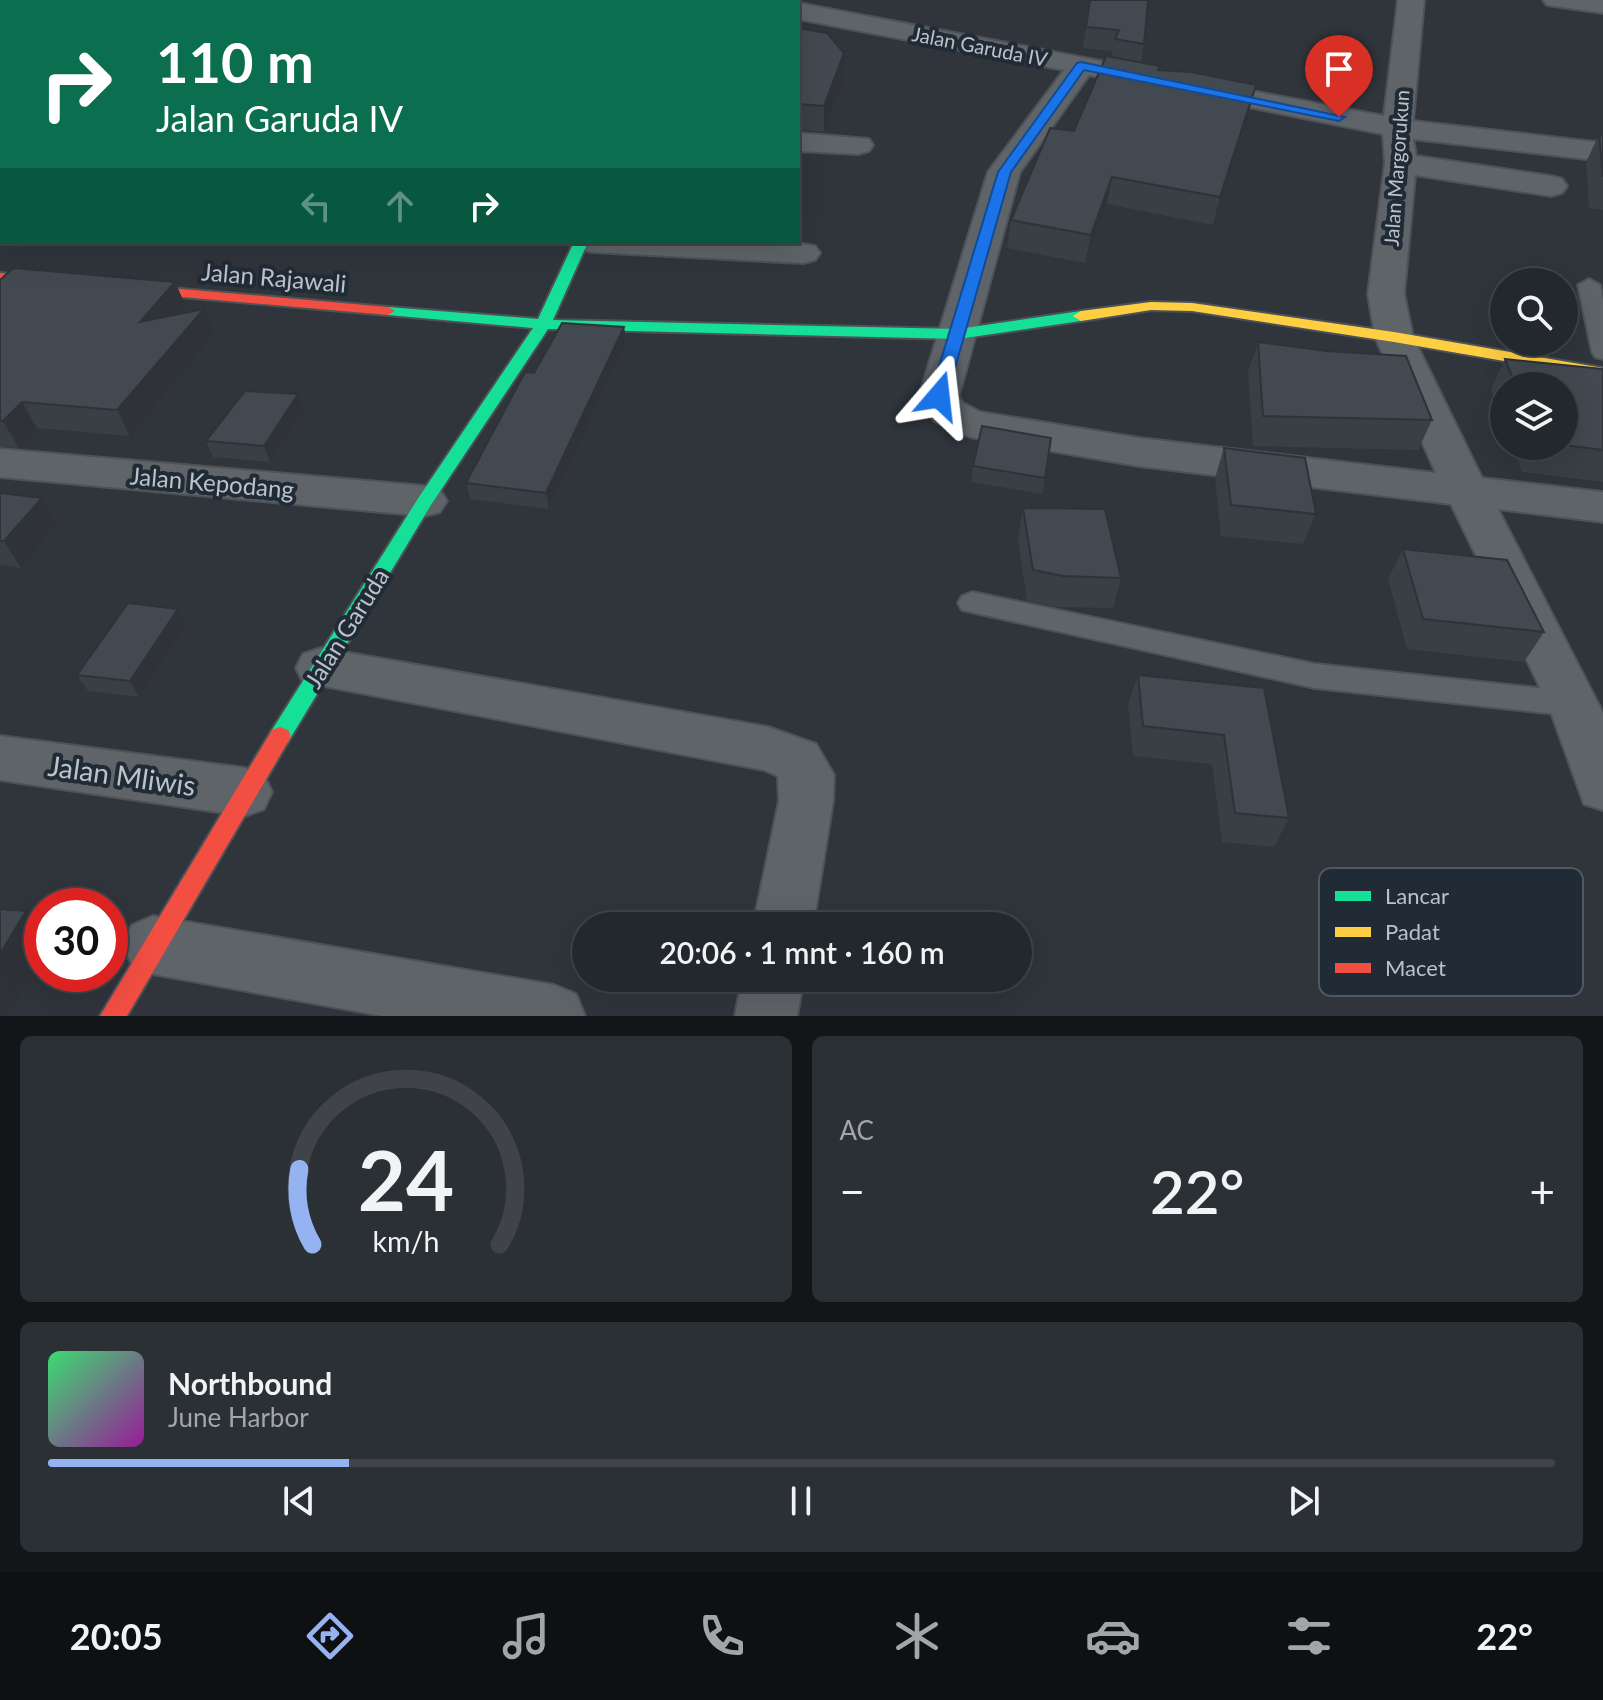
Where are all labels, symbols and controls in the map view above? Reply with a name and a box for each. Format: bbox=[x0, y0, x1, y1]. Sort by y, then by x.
street label: Jalan Garuda IV bbox=[910, 21, 1050, 71]
text: 110 m bbox=[156, 28, 314, 95]
icon: right bbox=[24, 32, 128, 136]
pin bbox=[1305, 35, 1373, 117]
icon: arrive bbox=[1317, 47, 1361, 91]
street label: Jalan Margorukun bbox=[1379, 89, 1413, 247]
text: Jalan Garuda IV bbox=[156, 96, 403, 140]
icon: left bbox=[294, 184, 338, 228]
icon: ahead bbox=[378, 184, 422, 228]
icon: right bbox=[462, 184, 506, 228]
street label: Jalan Rajawali bbox=[200, 256, 348, 298]
map controls bbox=[1490, 268, 1578, 460]
button: search bbox=[1490, 268, 1578, 356]
position arrow bbox=[897, 354, 981, 438]
button: layers bbox=[1490, 372, 1578, 460]
street label: Jalan Kepodang bbox=[129, 460, 295, 504]
street label: Jalan Garuda bbox=[298, 563, 394, 693]
street label: Jalan Mliwis bbox=[46, 748, 198, 802]
legend bbox=[1319, 868, 1583, 996]
text: Lancar bbox=[1385, 882, 1449, 909]
speed limit sign: 30 bbox=[24, 888, 128, 992]
text: Padat bbox=[1385, 918, 1440, 945]
text: 20:06 · 1 mnt · 160 m bbox=[659, 934, 945, 970]
text: Macet bbox=[1385, 954, 1446, 981]
text: AC bbox=[840, 1114, 874, 1146]
text: 24 bbox=[358, 1129, 454, 1229]
text: 22° bbox=[1150, 1155, 1245, 1227]
text: − bbox=[840, 1165, 865, 1217]
text: + bbox=[1529, 1165, 1555, 1217]
text: km/h bbox=[372, 1224, 439, 1258]
text: Northbound bbox=[168, 1365, 332, 1401]
text: June Harbor bbox=[168, 1401, 309, 1433]
icon: previous bbox=[277, 1479, 321, 1523]
icon: pause bbox=[779, 1479, 823, 1523]
icon: next bbox=[1282, 1479, 1326, 1523]
icon: directions bbox=[302, 1608, 358, 1664]
icon: music bbox=[498, 1608, 554, 1664]
icon: phone bbox=[694, 1608, 750, 1664]
icon: climate bbox=[889, 1608, 945, 1664]
icon: car bbox=[1085, 1608, 1141, 1664]
icon: filters bbox=[1281, 1608, 1337, 1664]
text: 20:05 bbox=[70, 1614, 163, 1658]
text: 22° bbox=[1476, 1614, 1533, 1658]

